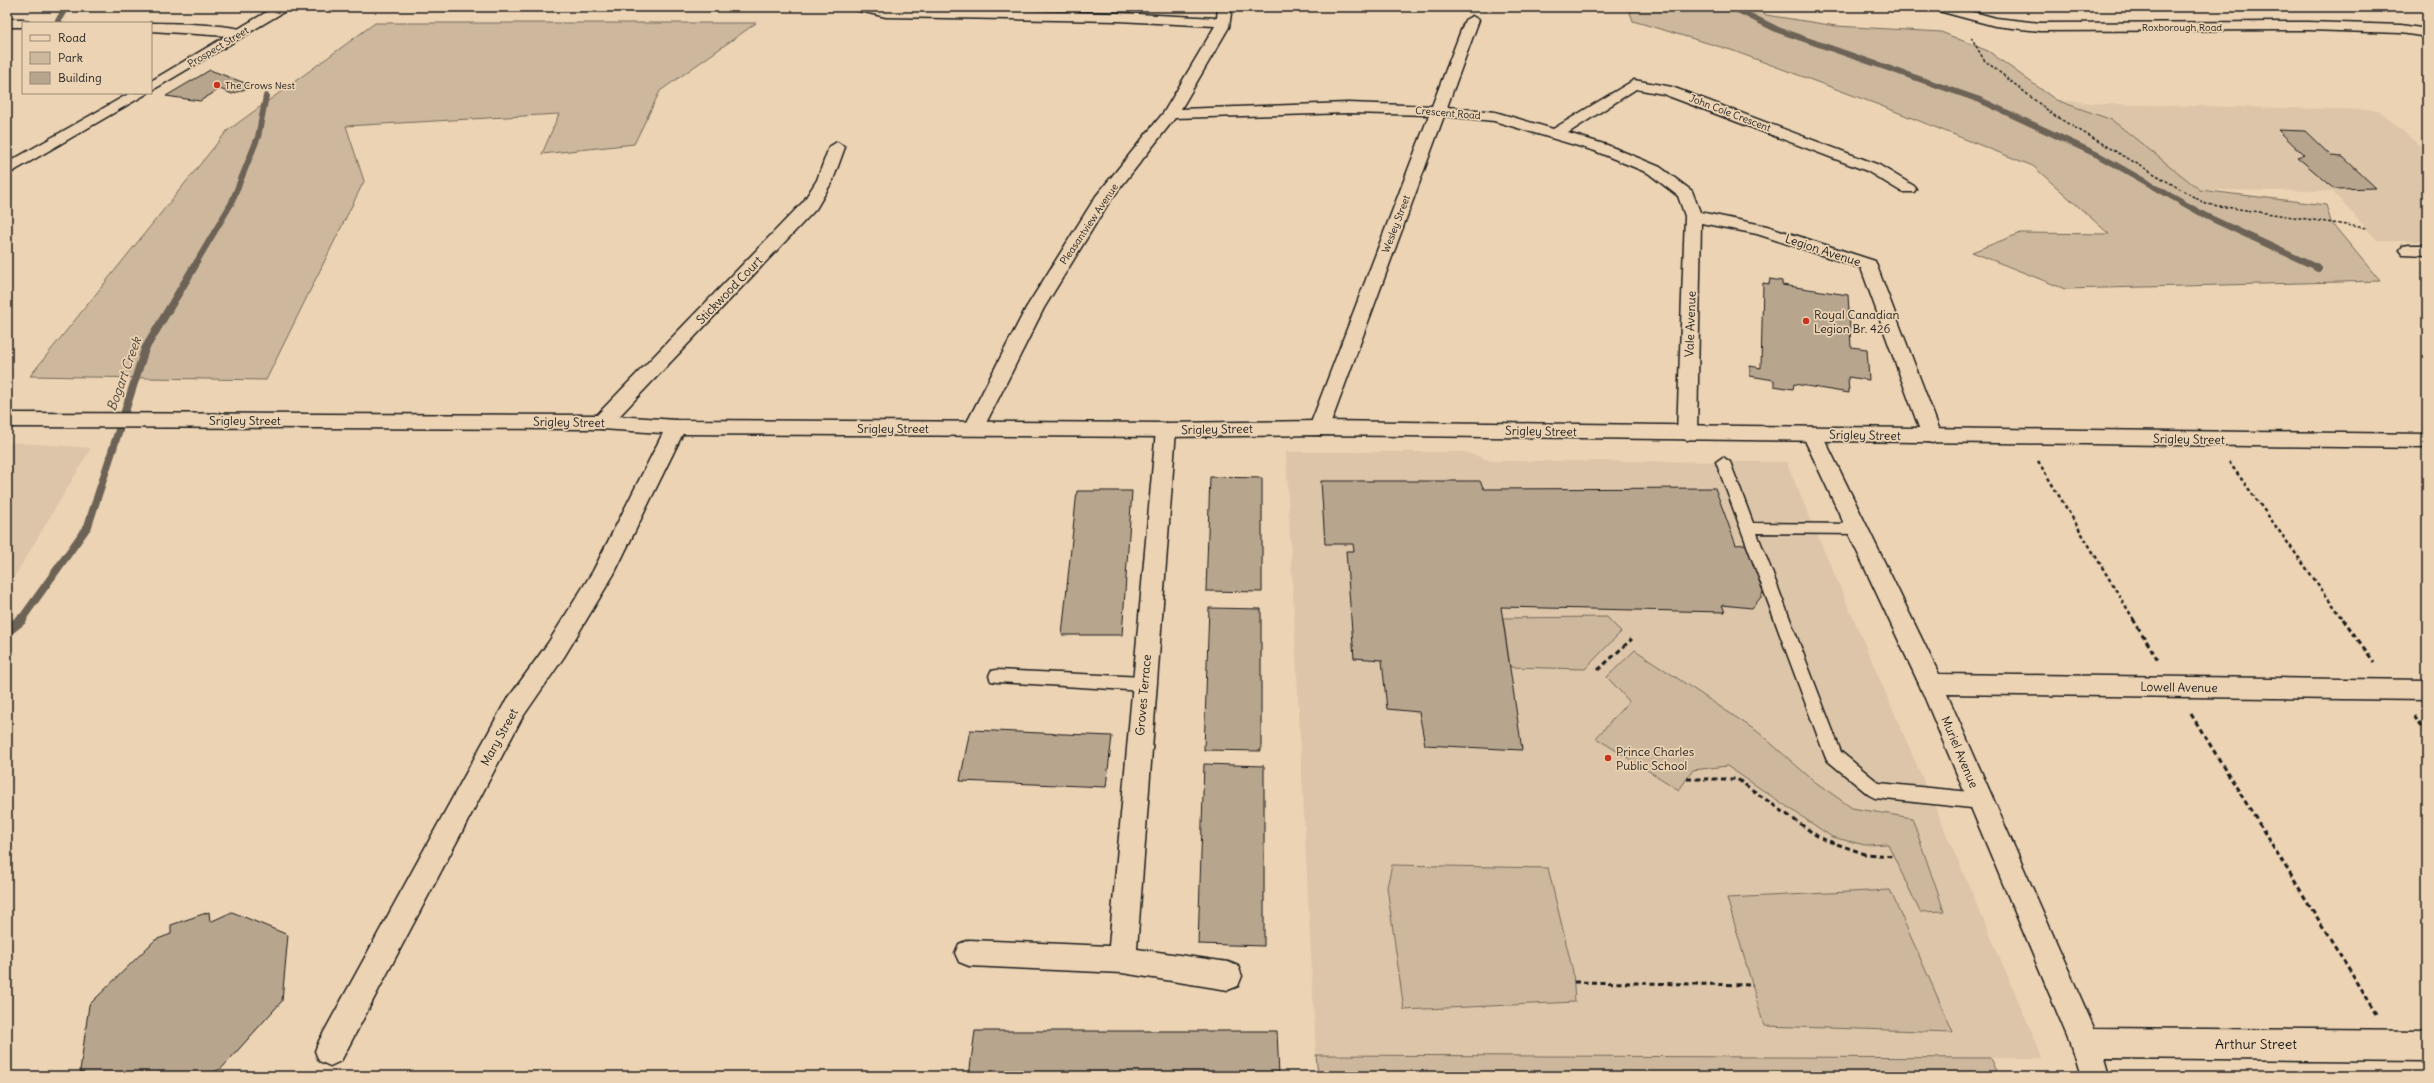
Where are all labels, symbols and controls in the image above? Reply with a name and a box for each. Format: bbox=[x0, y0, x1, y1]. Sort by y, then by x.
street label: Roxborough Road bbox=[2142, 21, 2222, 34]
legend bbox=[22, 22, 152, 94]
street label: Prospect Street bbox=[185, 23, 251, 70]
text: Road bbox=[58, 30, 86, 45]
text: Park bbox=[58, 50, 83, 65]
text: Building bbox=[58, 70, 102, 85]
place label: The Crows Nest bbox=[225, 79, 295, 92]
marker: The Crows Nest bbox=[212, 80, 222, 90]
street label: John Cole Crescent bbox=[1687, 91, 1773, 135]
street label: Crescent Road bbox=[1415, 104, 1481, 122]
street label: Pleasantview Avenue bbox=[1057, 181, 1121, 267]
street label: Wesley Street bbox=[1379, 193, 1413, 255]
street label: Legion Avenue bbox=[1783, 231, 1863, 269]
street label: Stickwood Court bbox=[693, 253, 765, 327]
street label: Vale Avenue bbox=[1681, 291, 1699, 357]
place label: Royal Canadian Legion Br. 426 bbox=[1814, 307, 1899, 336]
marker: Royal Canadian Legion Br. 426 bbox=[1801, 316, 1811, 326]
water label: Bogart Creek bbox=[103, 333, 146, 413]
street label: Srigley Street bbox=[209, 413, 281, 428]
street label: Srigley Street bbox=[533, 414, 605, 430]
street label: Srigley Street bbox=[857, 421, 929, 436]
street label: Srigley Street bbox=[1181, 421, 1253, 437]
street label: Srigley Street bbox=[1505, 423, 1577, 439]
street label: Srigley Street bbox=[1829, 427, 1901, 443]
street label: Srigley Street bbox=[2153, 431, 2225, 447]
street label: Groves Terrace bbox=[1132, 654, 1154, 736]
street label: Lowell Avenue bbox=[2140, 679, 2218, 695]
street label: Mary Street bbox=[477, 706, 521, 768]
street label: Muriel Avenue bbox=[1938, 714, 1982, 790]
place label: Prince Charles Public School bbox=[1616, 744, 1694, 773]
marker: Prince Charles Public School bbox=[1603, 753, 1613, 763]
street label: Arthur Street bbox=[2215, 1035, 2297, 1053]

